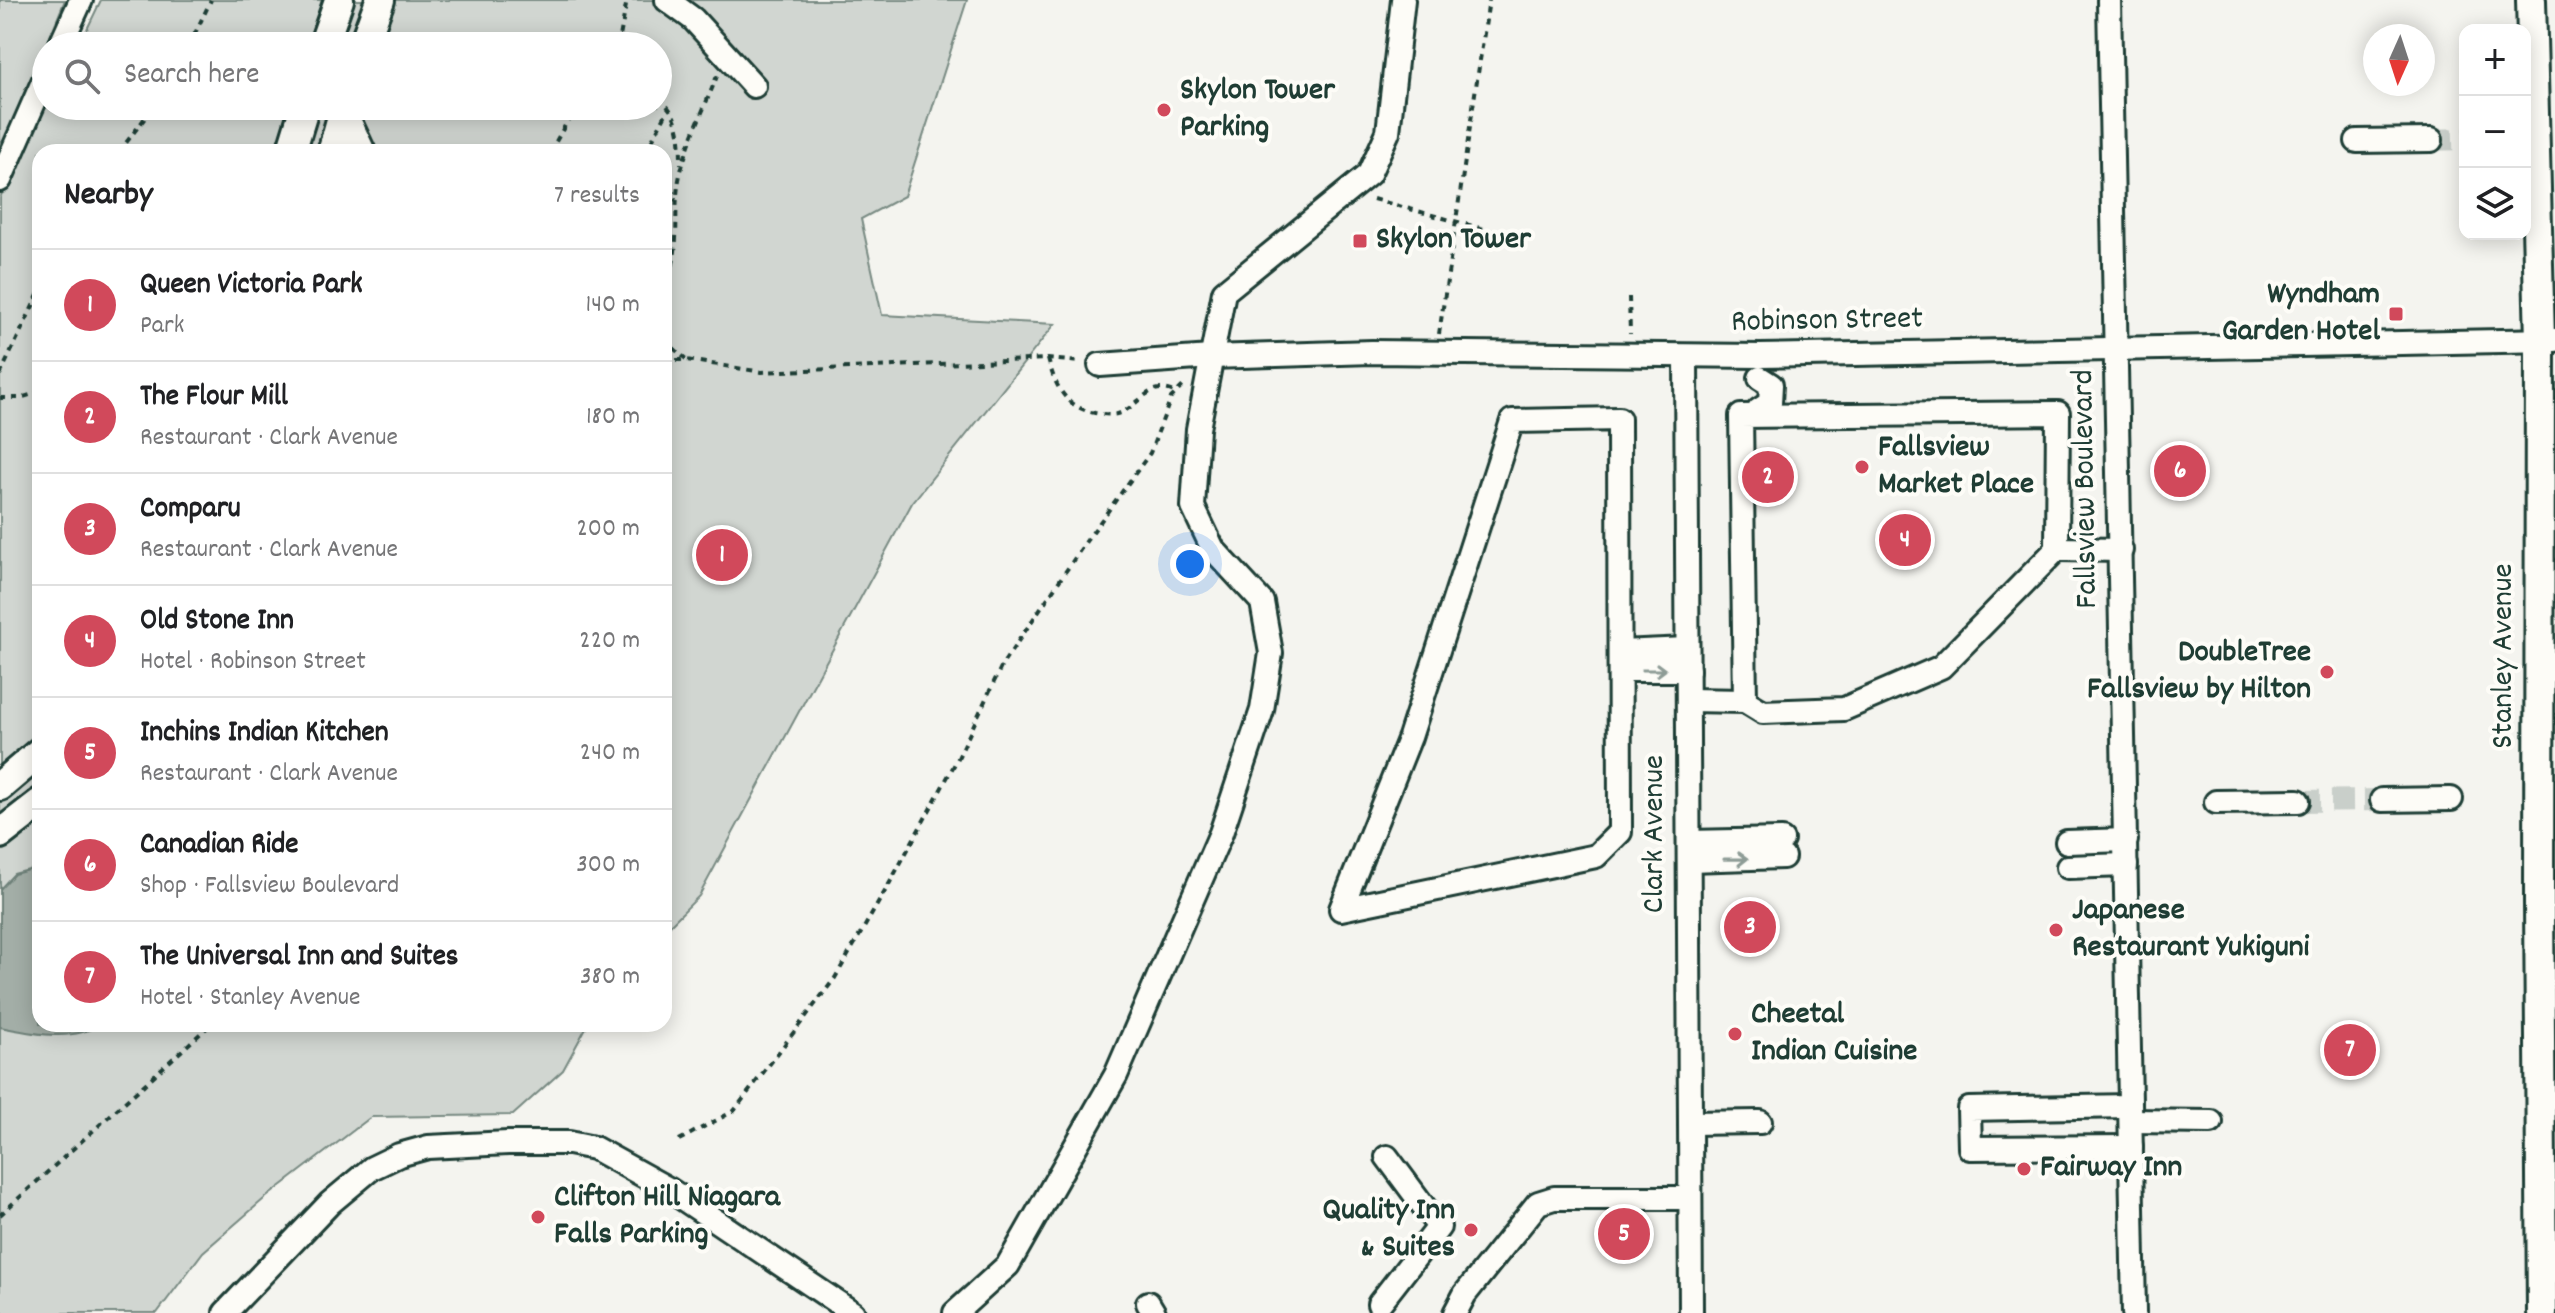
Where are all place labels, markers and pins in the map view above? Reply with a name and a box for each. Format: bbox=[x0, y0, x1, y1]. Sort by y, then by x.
place label: Skylon Tower Parking bbox=[1180, 69, 1336, 152]
marker: Skylon Tower Parking bbox=[1155, 101, 1173, 119]
place label: Skylon Tower bbox=[1376, 218, 1532, 264]
marker: Skylon Tower bbox=[1351, 232, 1369, 250]
place label: Wyndham Garden Hotel bbox=[2222, 273, 2380, 356]
marker: Wyndham Garden Hotel bbox=[2387, 305, 2405, 323]
place label: Fallsview Market Place bbox=[1878, 426, 2034, 509]
pin: 6 bbox=[2154, 441, 2206, 501]
pin: 2 bbox=[1742, 447, 1794, 507]
marker: Fallsview Market Place bbox=[1853, 458, 1871, 476]
pin: 4 bbox=[1879, 510, 1931, 570]
pin: 1 bbox=[696, 525, 748, 585]
place label: DoubleTree Fallsview by Hilton bbox=[2087, 631, 2311, 714]
marker: DoubleTree Fallsview by Hilton bbox=[2318, 663, 2336, 681]
place label: Japanese Restaurant Yukiguni bbox=[2072, 889, 2310, 972]
pin: 3 bbox=[1724, 897, 1776, 957]
marker: Japanese Restaurant Yukiguni bbox=[2047, 921, 2065, 939]
place label: Cheetal Indian Cuisine bbox=[1751, 993, 1917, 1076]
pin: 7 bbox=[2324, 1020, 2376, 1080]
marker: Cheetal Indian Cuisine bbox=[1726, 1025, 1744, 1043]
place label: Fairway Inn bbox=[2040, 1146, 2182, 1192]
marker: Fairway Inn bbox=[2015, 1160, 2033, 1178]
place label: Clifton Hill Niagara Falls Parking bbox=[554, 1176, 781, 1259]
place label: Quality Inn & Suites bbox=[1322, 1189, 1455, 1272]
pin: 5 bbox=[1598, 1204, 1650, 1264]
marker: Clifton Hill Niagara Falls Parking bbox=[529, 1208, 547, 1226]
marker: Quality Inn & Suites bbox=[1462, 1221, 1480, 1239]

